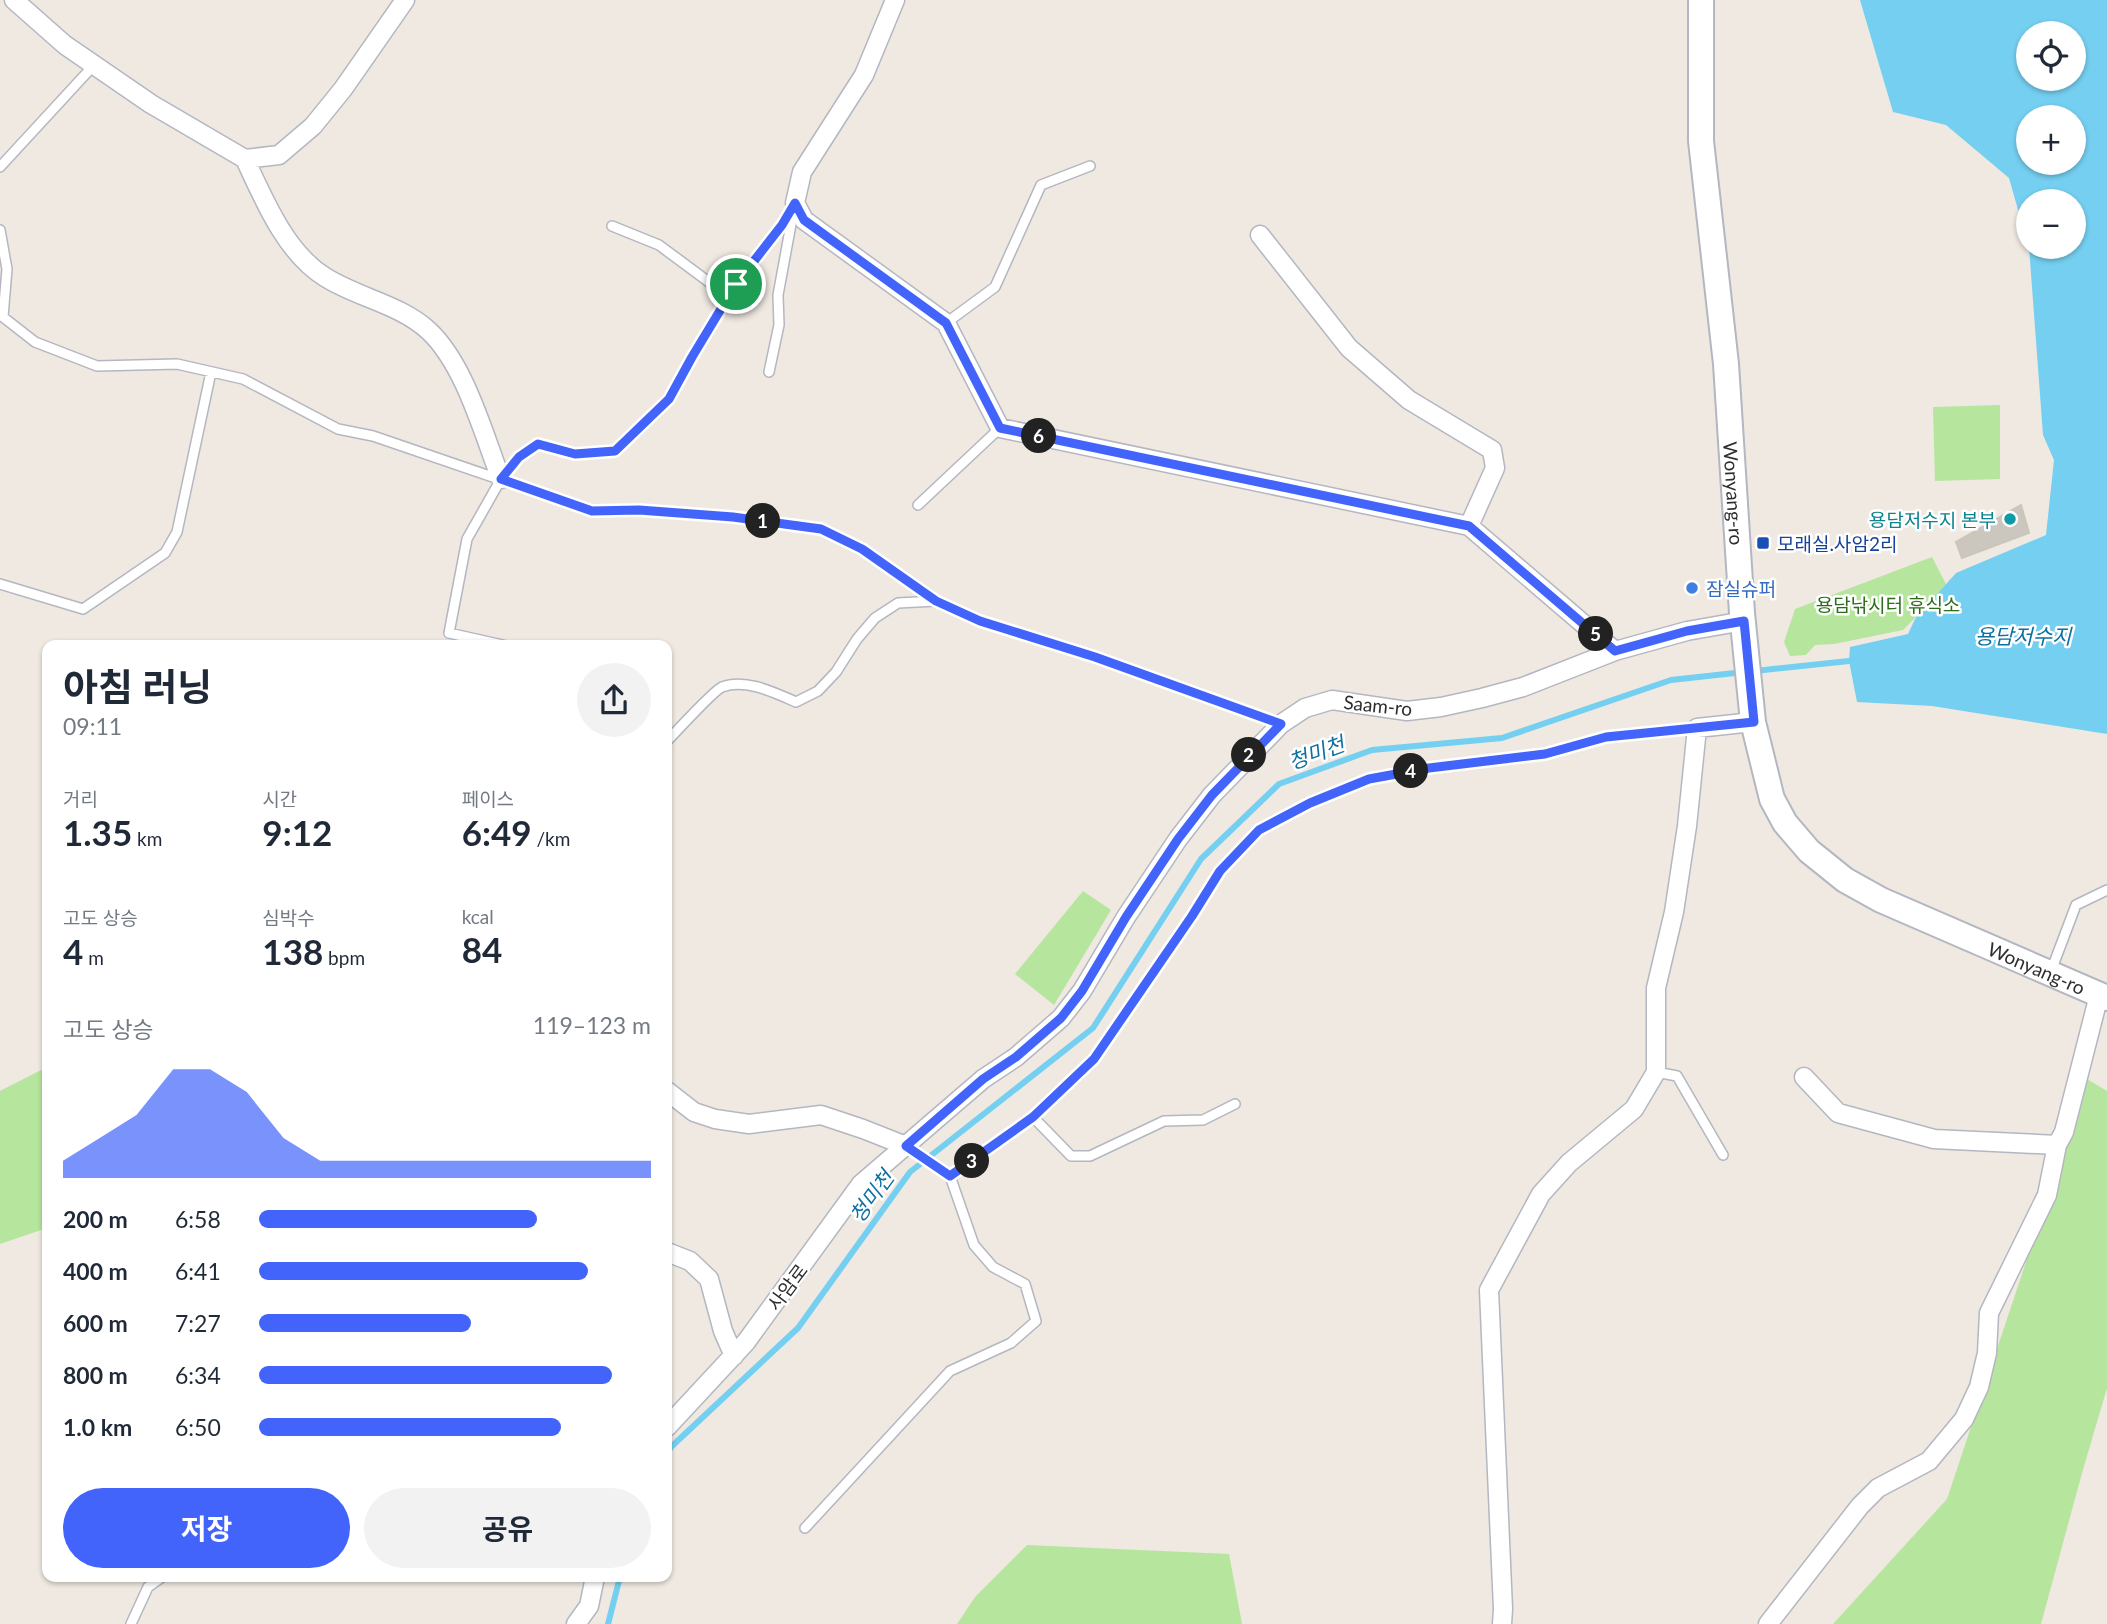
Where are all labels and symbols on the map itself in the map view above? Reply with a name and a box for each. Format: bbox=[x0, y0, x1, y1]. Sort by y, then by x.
pin bbox=[706, 254, 766, 314]
pin: 6 bbox=[1021, 418, 1056, 453]
street label: Wonyang-ro bbox=[1720, 441, 1749, 546]
pin: 1 bbox=[746, 504, 780, 538]
place label: 용담저수지 본부 bbox=[1869, 508, 1996, 531]
marker: 용담저수지 본부 bbox=[2002, 511, 2018, 527]
place label: 모래실.사암2리 bbox=[1777, 532, 1897, 555]
marker: 모래실.사암2리 bbox=[1755, 535, 1771, 551]
place label: 잠실슈퍼 bbox=[1706, 577, 1776, 600]
marker: 잠실슈퍼 bbox=[1684, 580, 1700, 596]
park label: 용담낚시터 휴식소 bbox=[1816, 593, 1960, 616]
pin: 5 bbox=[1578, 616, 1614, 652]
water label: 용담저수지 bbox=[1975, 623, 2073, 648]
street label: Saam-ro bbox=[1342, 690, 1414, 720]
water label: 청미천 bbox=[1284, 729, 1350, 774]
pin: 2 bbox=[1232, 738, 1266, 772]
pin: 4 bbox=[1394, 754, 1428, 788]
street label: Wonyang-ro bbox=[1984, 936, 2089, 999]
pin: 3 bbox=[954, 1144, 990, 1178]
water label: 청미천 bbox=[844, 1163, 900, 1227]
street label: 사암로 bbox=[762, 1259, 812, 1315]

